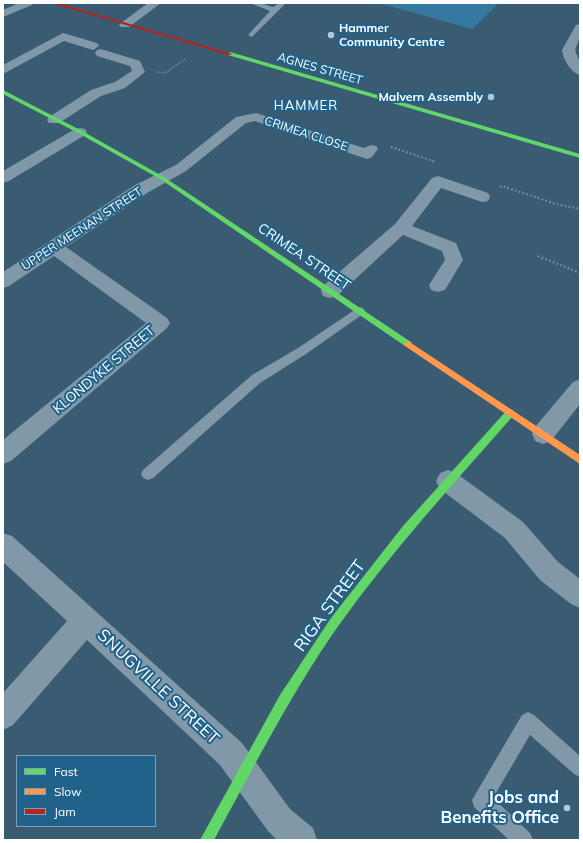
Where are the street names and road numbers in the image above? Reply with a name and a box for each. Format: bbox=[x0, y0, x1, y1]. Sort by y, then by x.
street label: AGNES STREET bbox=[276, 50, 364, 88]
street label: CRIMEA CLOSE bbox=[262, 114, 350, 154]
street label: UPPER MEENAN STREET bbox=[19, 185, 145, 273]
street label: CRIMEA STREET bbox=[254, 220, 354, 294]
street label: KLONDYKE STREET bbox=[50, 322, 158, 418]
street label: RIGA STREET bbox=[290, 556, 370, 656]
street label: SNUGVILLE STREET bbox=[93, 625, 223, 749]

